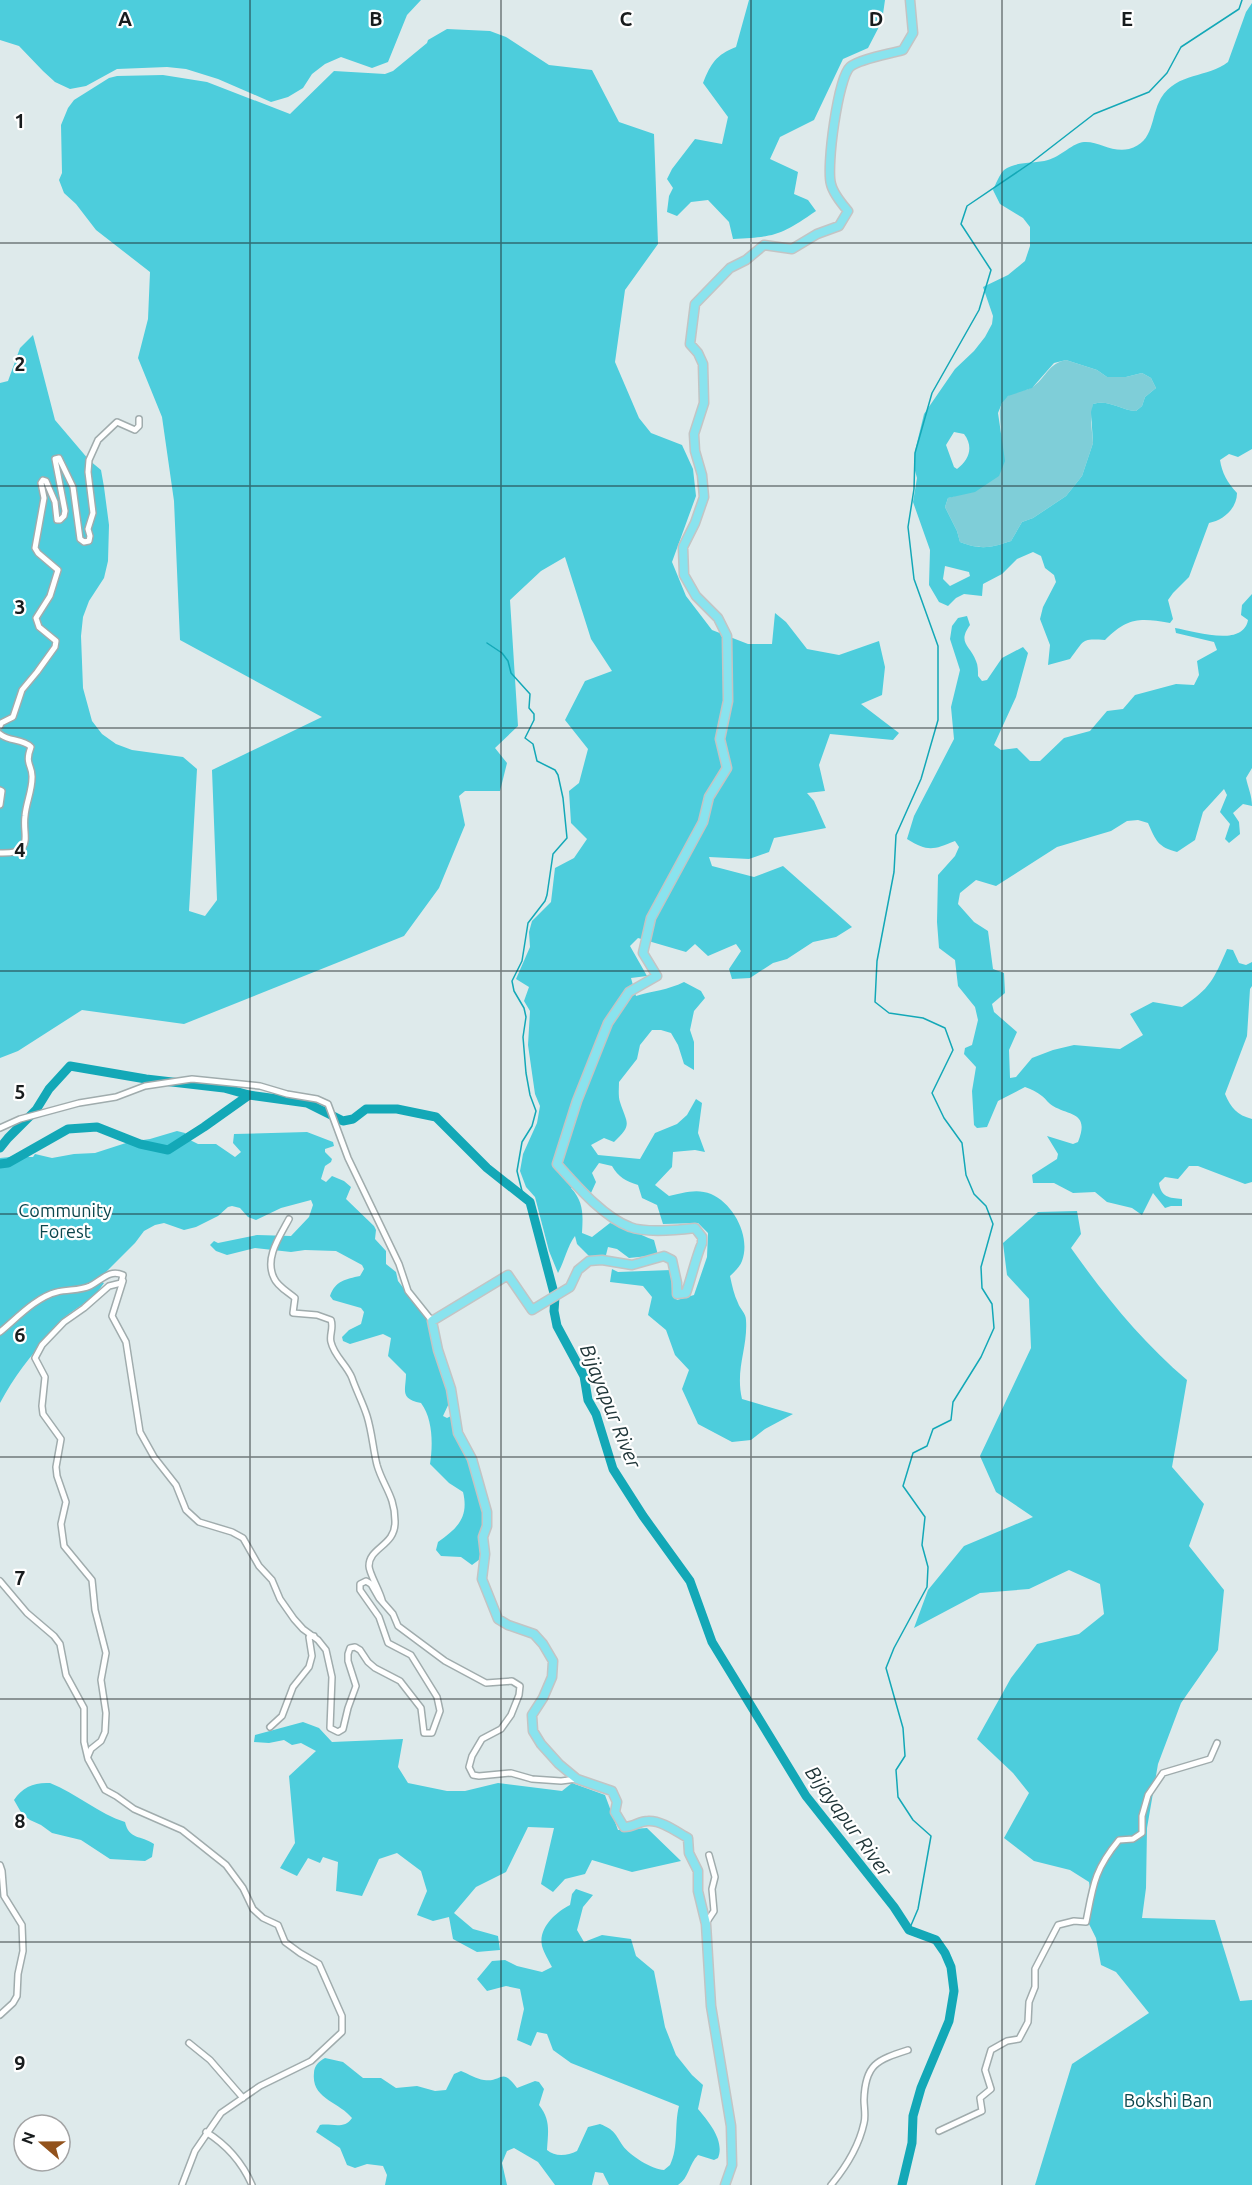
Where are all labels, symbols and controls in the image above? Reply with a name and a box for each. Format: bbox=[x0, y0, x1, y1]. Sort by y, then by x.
text: A bbox=[118, 7, 132, 30]
text: B bbox=[369, 7, 383, 30]
text: C bbox=[620, 7, 633, 30]
text: D bbox=[869, 7, 883, 30]
text: E bbox=[1121, 7, 1133, 30]
text: 1 bbox=[14, 109, 26, 132]
text: 2 bbox=[14, 352, 26, 375]
text: 3 bbox=[14, 595, 26, 618]
text: 4 bbox=[14, 838, 26, 861]
text: 5 bbox=[14, 1080, 26, 1103]
park label: Community Forest bbox=[18, 1200, 112, 1241]
text: 6 bbox=[14, 1323, 26, 1346]
water label: Bijayapur River bbox=[576, 1341, 647, 1473]
text: 7 bbox=[14, 1566, 26, 1589]
water label: Bijayapur River bbox=[801, 1761, 898, 1882]
text: 8 bbox=[14, 1809, 26, 1832]
text: 9 bbox=[14, 2051, 26, 2074]
park label: Bokshi Ban bbox=[1124, 2090, 1212, 2110]
north arrow bbox=[12, 2113, 72, 2173]
text: N bbox=[17, 2129, 38, 2147]

